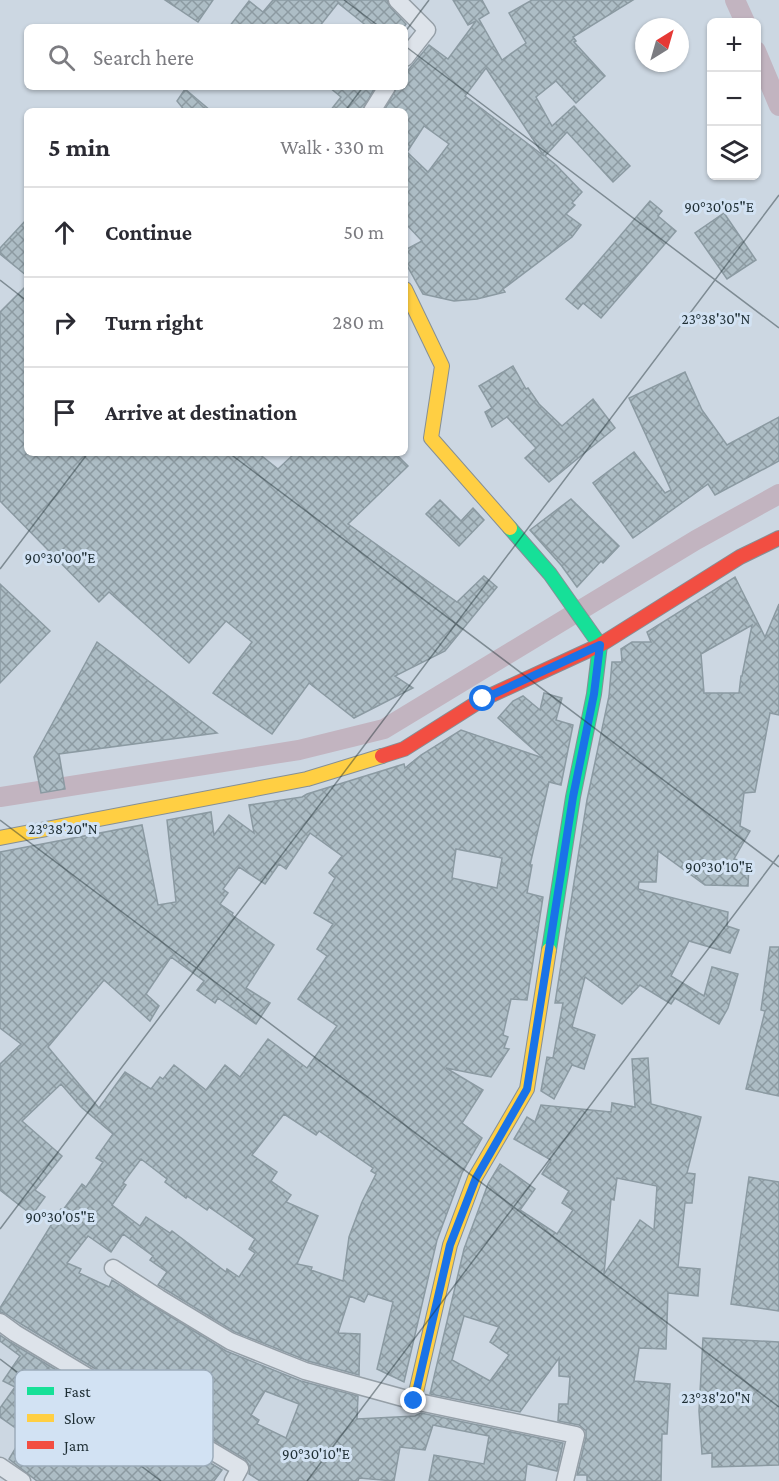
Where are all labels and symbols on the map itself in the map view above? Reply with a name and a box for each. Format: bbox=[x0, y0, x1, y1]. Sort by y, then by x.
north arrow bbox=[635, 18, 689, 72]
text: 90°30'05"E bbox=[684, 199, 754, 215]
text: 23°38'30"N bbox=[682, 311, 751, 327]
text: 90°30'00"E bbox=[25, 550, 95, 566]
route start bbox=[469, 685, 495, 711]
text: 23°38'20"N bbox=[28, 821, 98, 837]
text: 90°30'10"E bbox=[685, 859, 753, 875]
text: 90°30'05"E bbox=[25, 1209, 95, 1225]
legend bbox=[15, 1370, 213, 1466]
text: Fast bbox=[64, 1383, 91, 1400]
route end bbox=[400, 1387, 426, 1413]
text: 23°38'20"N bbox=[681, 1390, 751, 1406]
text: Slow bbox=[64, 1410, 96, 1427]
text: Jam bbox=[62, 1437, 89, 1455]
text: 90°30'10"E bbox=[282, 1446, 350, 1462]

